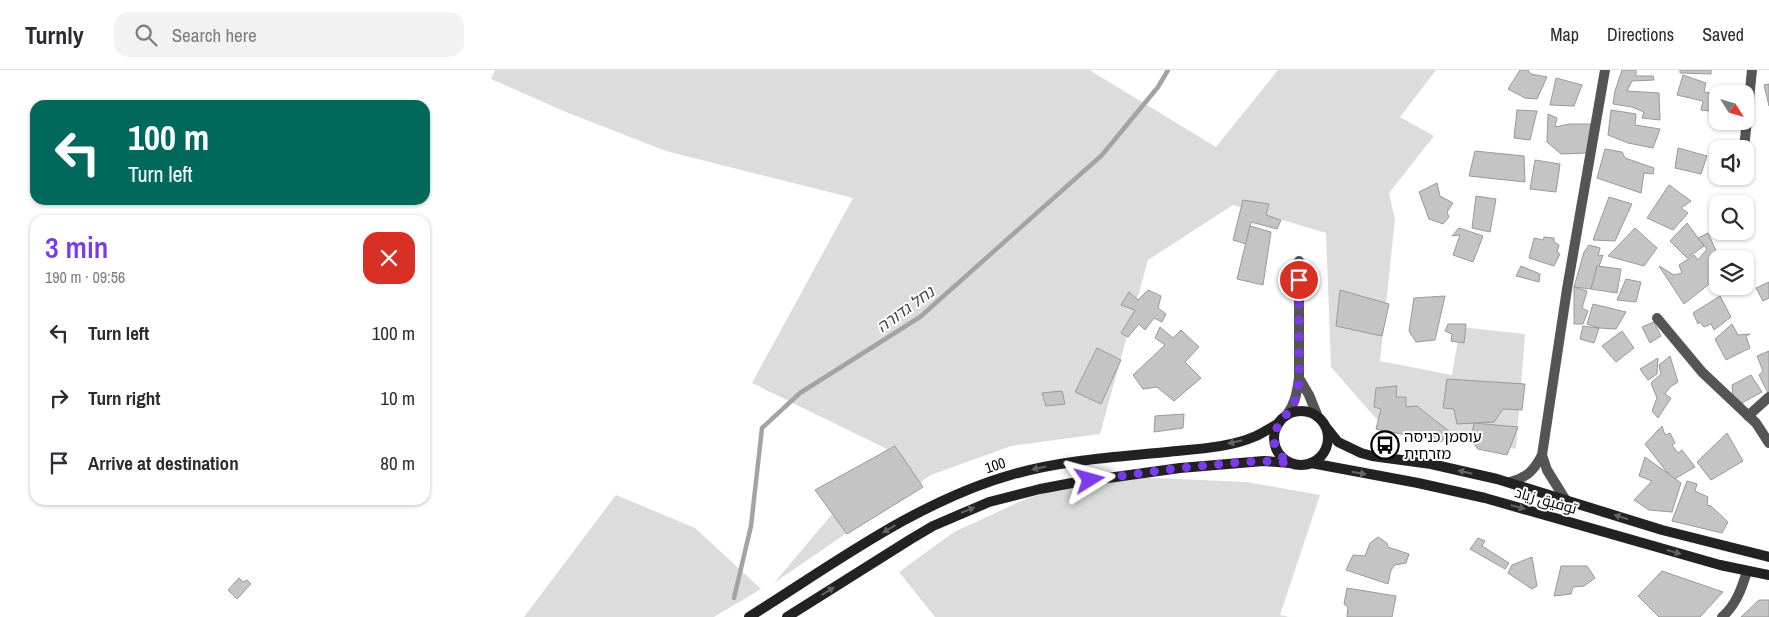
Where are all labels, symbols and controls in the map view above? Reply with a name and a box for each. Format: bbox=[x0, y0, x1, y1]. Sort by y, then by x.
search box bbox=[114, 12, 464, 57]
text: Turnly bbox=[25, 19, 84, 51]
icon: search bbox=[132, 21, 160, 49]
text: Search here bbox=[172, 22, 257, 48]
text: Map bbox=[1550, 22, 1579, 47]
text: Directions bbox=[1607, 22, 1674, 47]
text: Saved bbox=[1702, 22, 1744, 47]
north arrow bbox=[1709, 85, 1754, 130]
map controls bbox=[1709, 85, 1754, 295]
text: 100 m bbox=[128, 114, 209, 161]
icon: left bbox=[45, 120, 110, 185]
button: sound bbox=[1709, 140, 1754, 185]
text: Turn left bbox=[128, 159, 193, 189]
button: search bbox=[1709, 195, 1754, 240]
text: 3 min bbox=[45, 227, 108, 267]
button: close bbox=[363, 232, 415, 284]
button: layers bbox=[1709, 250, 1754, 295]
pin bbox=[1278, 259, 1320, 301]
text: 190 m · 09:56 bbox=[45, 266, 125, 288]
icon: arrive bbox=[1285, 266, 1313, 294]
water label: נחל גדורה bbox=[872, 280, 939, 337]
icon: left bbox=[45, 319, 73, 347]
text: Turn left bbox=[88, 320, 149, 346]
text: 100 m bbox=[372, 320, 415, 346]
icon: right bbox=[45, 384, 73, 412]
text: Turn right bbox=[88, 385, 160, 411]
text: 10 m bbox=[380, 385, 415, 411]
place label: עוסמן כניסה מזרחית bbox=[1404, 426, 1482, 464]
bus stop icon: עוסמן כניסה מזרחית bbox=[1370, 430, 1400, 460]
one-way arrow bbox=[1227, 438, 1242, 446]
icon: arrive bbox=[45, 449, 73, 477]
text: Arrive at destination bbox=[88, 450, 239, 476]
text: 80 m bbox=[380, 450, 415, 476]
street label: 100 bbox=[982, 452, 1008, 478]
position arrow bbox=[1063, 453, 1115, 505]
one-way arrow bbox=[1031, 465, 1047, 473]
one-way arrow bbox=[1457, 468, 1472, 476]
one-way arrow bbox=[1351, 469, 1367, 477]
street label: توفيق زياد bbox=[1512, 481, 1580, 519]
one-way arrow bbox=[1510, 503, 1525, 511]
one-way arrow bbox=[961, 506, 976, 513]
one-way arrow bbox=[1613, 512, 1628, 520]
one-way arrow bbox=[883, 524, 896, 533]
one-way arrow bbox=[1666, 549, 1681, 557]
one-way arrow bbox=[821, 586, 834, 596]

